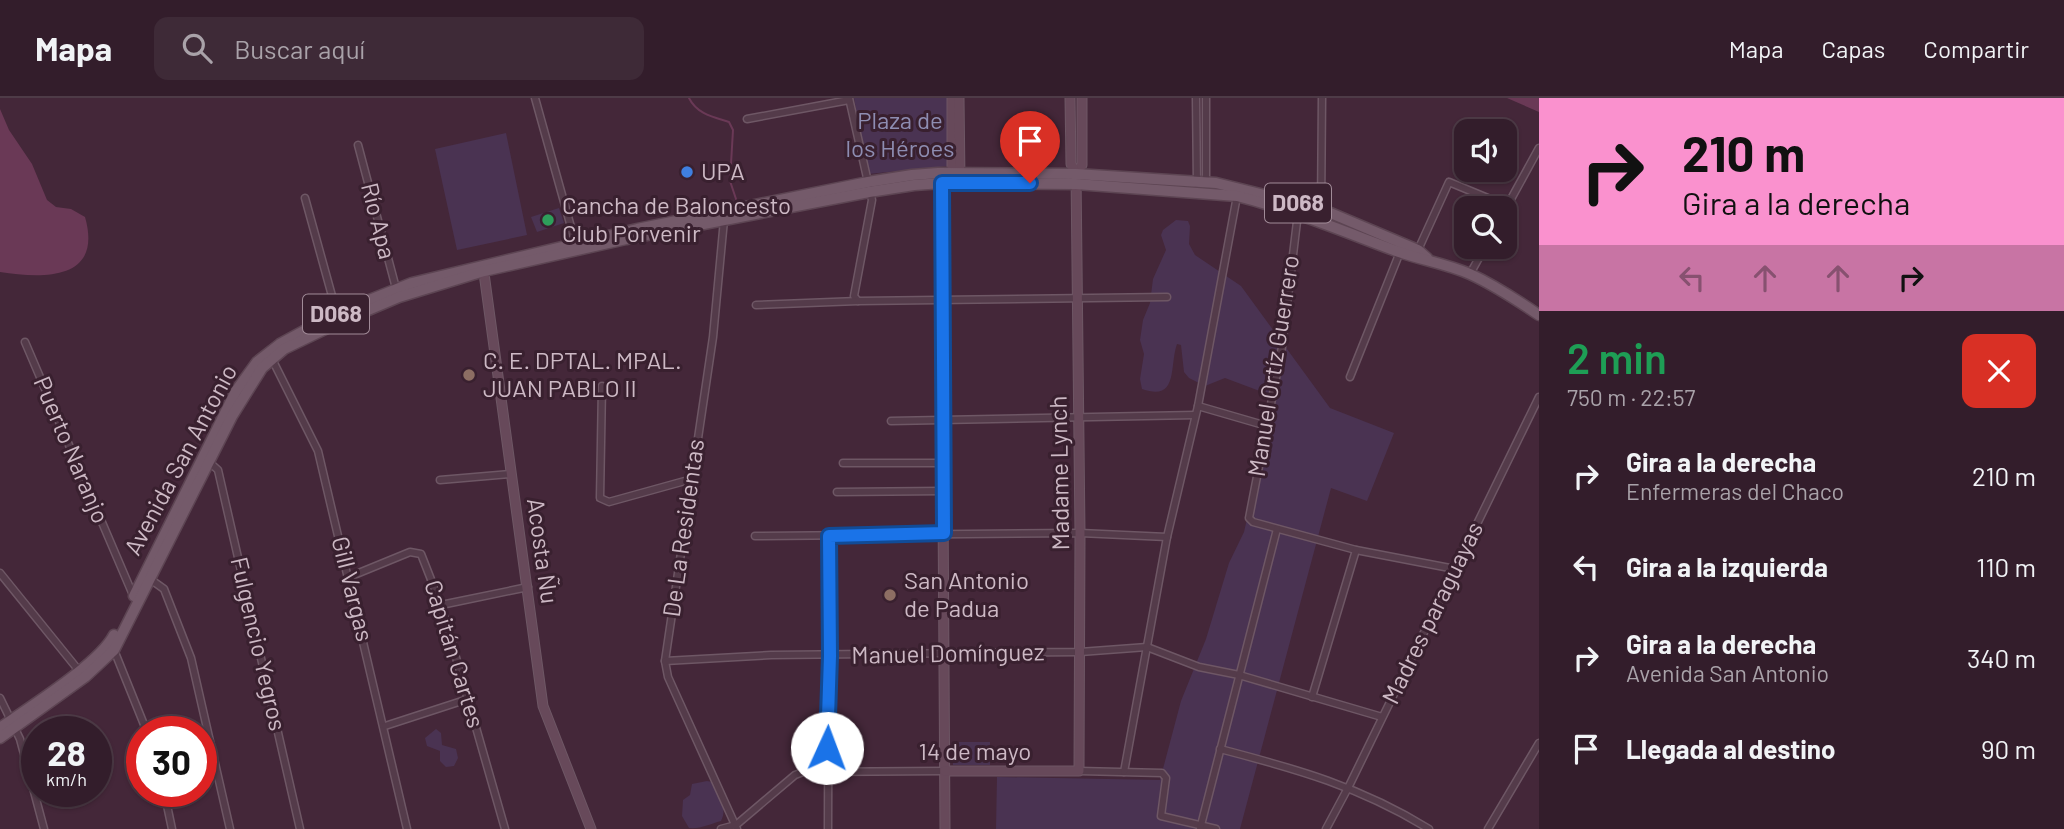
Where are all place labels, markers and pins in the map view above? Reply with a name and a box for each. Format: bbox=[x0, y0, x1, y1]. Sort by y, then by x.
pin bbox=[1000, 111, 1060, 183]
place label: UPA bbox=[701, 156, 745, 185]
marker: UPA bbox=[679, 164, 695, 180]
place label: Cancha de Baloncesto Club Porvenir bbox=[562, 190, 791, 247]
marker: Cancha de Baloncesto Club Porvenir bbox=[540, 212, 556, 228]
place label: C. E. DPTAL. MPAL. JUAN PABLO II bbox=[483, 345, 682, 402]
marker: C. E. DPTAL. MPAL. JUAN PABLO II bbox=[461, 367, 477, 383]
place label: San Antonio de Padua bbox=[904, 565, 1029, 622]
marker: San Antonio de Padua bbox=[882, 587, 898, 603]

